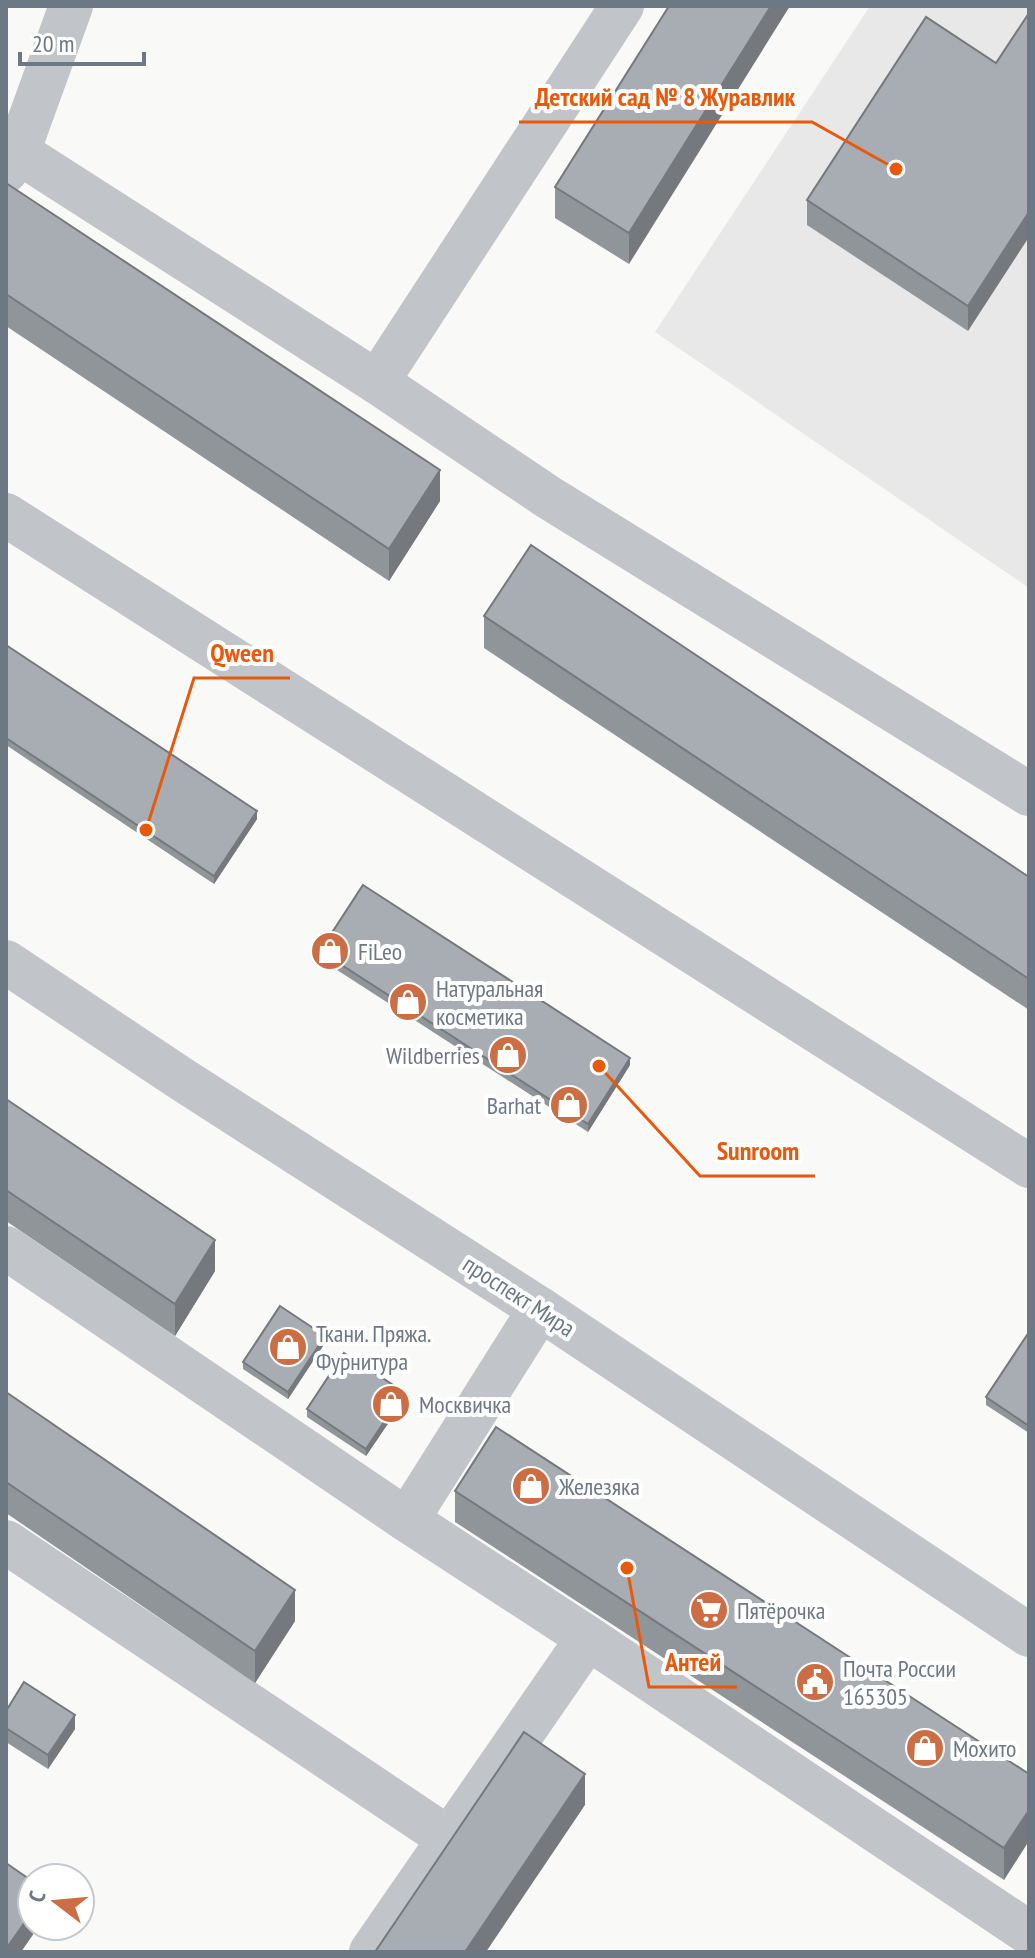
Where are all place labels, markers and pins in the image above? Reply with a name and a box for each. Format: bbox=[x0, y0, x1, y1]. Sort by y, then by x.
callout: Детский сад № 8 Журавлик bbox=[519, 72, 812, 122]
callout: Qween bbox=[194, 628, 290, 678]
shop icon: FiLeo bbox=[309, 930, 351, 972]
place label: FiLeo bbox=[358, 936, 402, 967]
place label: Натуральная косметика bbox=[436, 973, 543, 1032]
shop icon: Натуральная косметика bbox=[387, 981, 429, 1023]
shop icon: Wildberries bbox=[487, 1034, 529, 1076]
place label: Wildberries bbox=[386, 1040, 480, 1071]
shop icon: Barhat bbox=[548, 1084, 590, 1126]
place label: Barhat bbox=[487, 1090, 541, 1121]
callout: Sunroom bbox=[700, 1126, 815, 1176]
place label: Ткани. Пряжа. Фурнитура bbox=[316, 1318, 431, 1377]
shop icon: Ткани. Пряжа. Фурнитура bbox=[267, 1326, 309, 1368]
shop icon: Москвичка bbox=[370, 1383, 412, 1425]
place label: Москвичка bbox=[419, 1389, 511, 1420]
shop icon: Железяка bbox=[510, 1465, 552, 1507]
place label: Железяка bbox=[558, 1471, 640, 1502]
supermarket icon: Пятёрочка bbox=[688, 1589, 730, 1631]
place label: Пятёрочка bbox=[737, 1595, 825, 1626]
callout: Антей bbox=[649, 1637, 737, 1687]
place label: Почта России 165305 bbox=[843, 1653, 956, 1712]
public building icon: Почта России 165305 bbox=[794, 1661, 836, 1703]
shop icon: Мохито bbox=[904, 1727, 946, 1769]
place label: Мохито bbox=[953, 1733, 1016, 1764]

